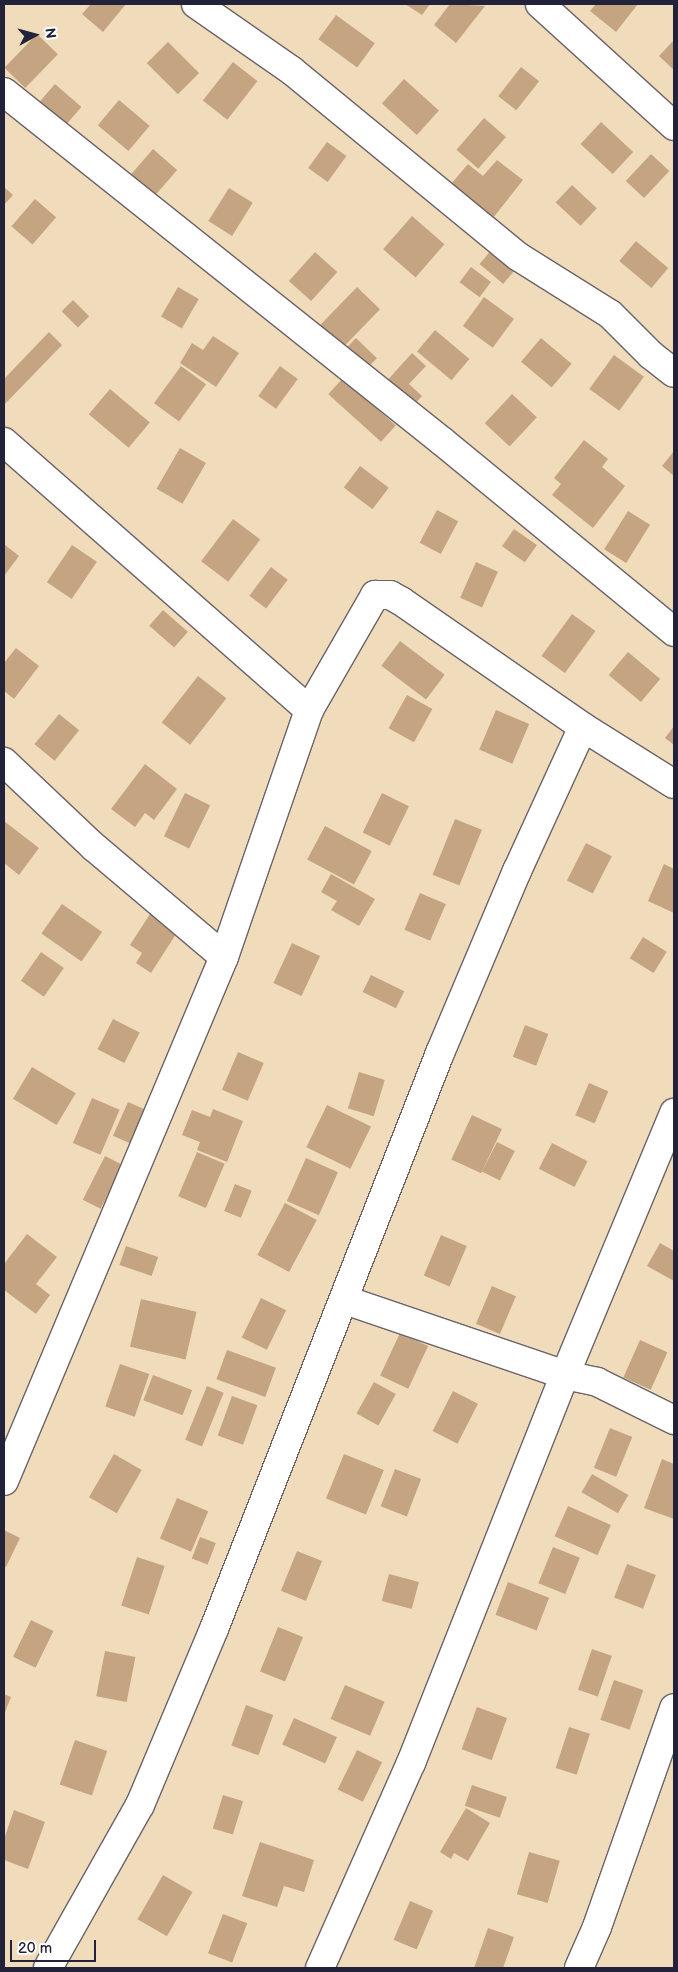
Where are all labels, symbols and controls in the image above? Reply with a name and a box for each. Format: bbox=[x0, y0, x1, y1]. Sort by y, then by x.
north arrow bbox=[10, 10, 60, 60]
text: N bbox=[41, 27, 59, 39]
scale bar bbox=[12, 1930, 99, 1962]
text: 20 m bbox=[18, 1939, 52, 1958]

